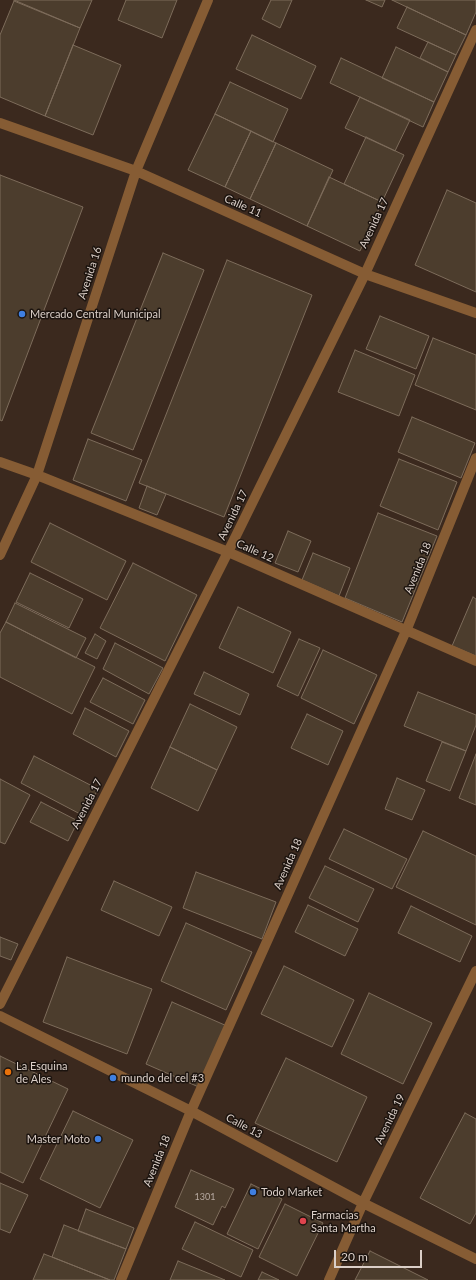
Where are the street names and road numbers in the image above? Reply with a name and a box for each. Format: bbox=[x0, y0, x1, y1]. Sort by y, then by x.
street label: Calle 11 bbox=[222, 192, 264, 220]
street label: Avenida 17 bbox=[357, 196, 391, 250]
street label: Avenida 16 bbox=[75, 245, 105, 301]
street label: Avenida 17 bbox=[215, 488, 251, 542]
street label: Calle 12 bbox=[234, 537, 276, 565]
street label: Avenida 18 bbox=[402, 540, 434, 596]
street label: Avenida 17 bbox=[69, 777, 105, 831]
street label: Avenida 18 bbox=[271, 837, 305, 891]
street label: Avenida 19 bbox=[372, 1092, 408, 1146]
street label: Calle 13 bbox=[224, 1111, 264, 1141]
street label: Avenida 18 bbox=[141, 1133, 173, 1189]

